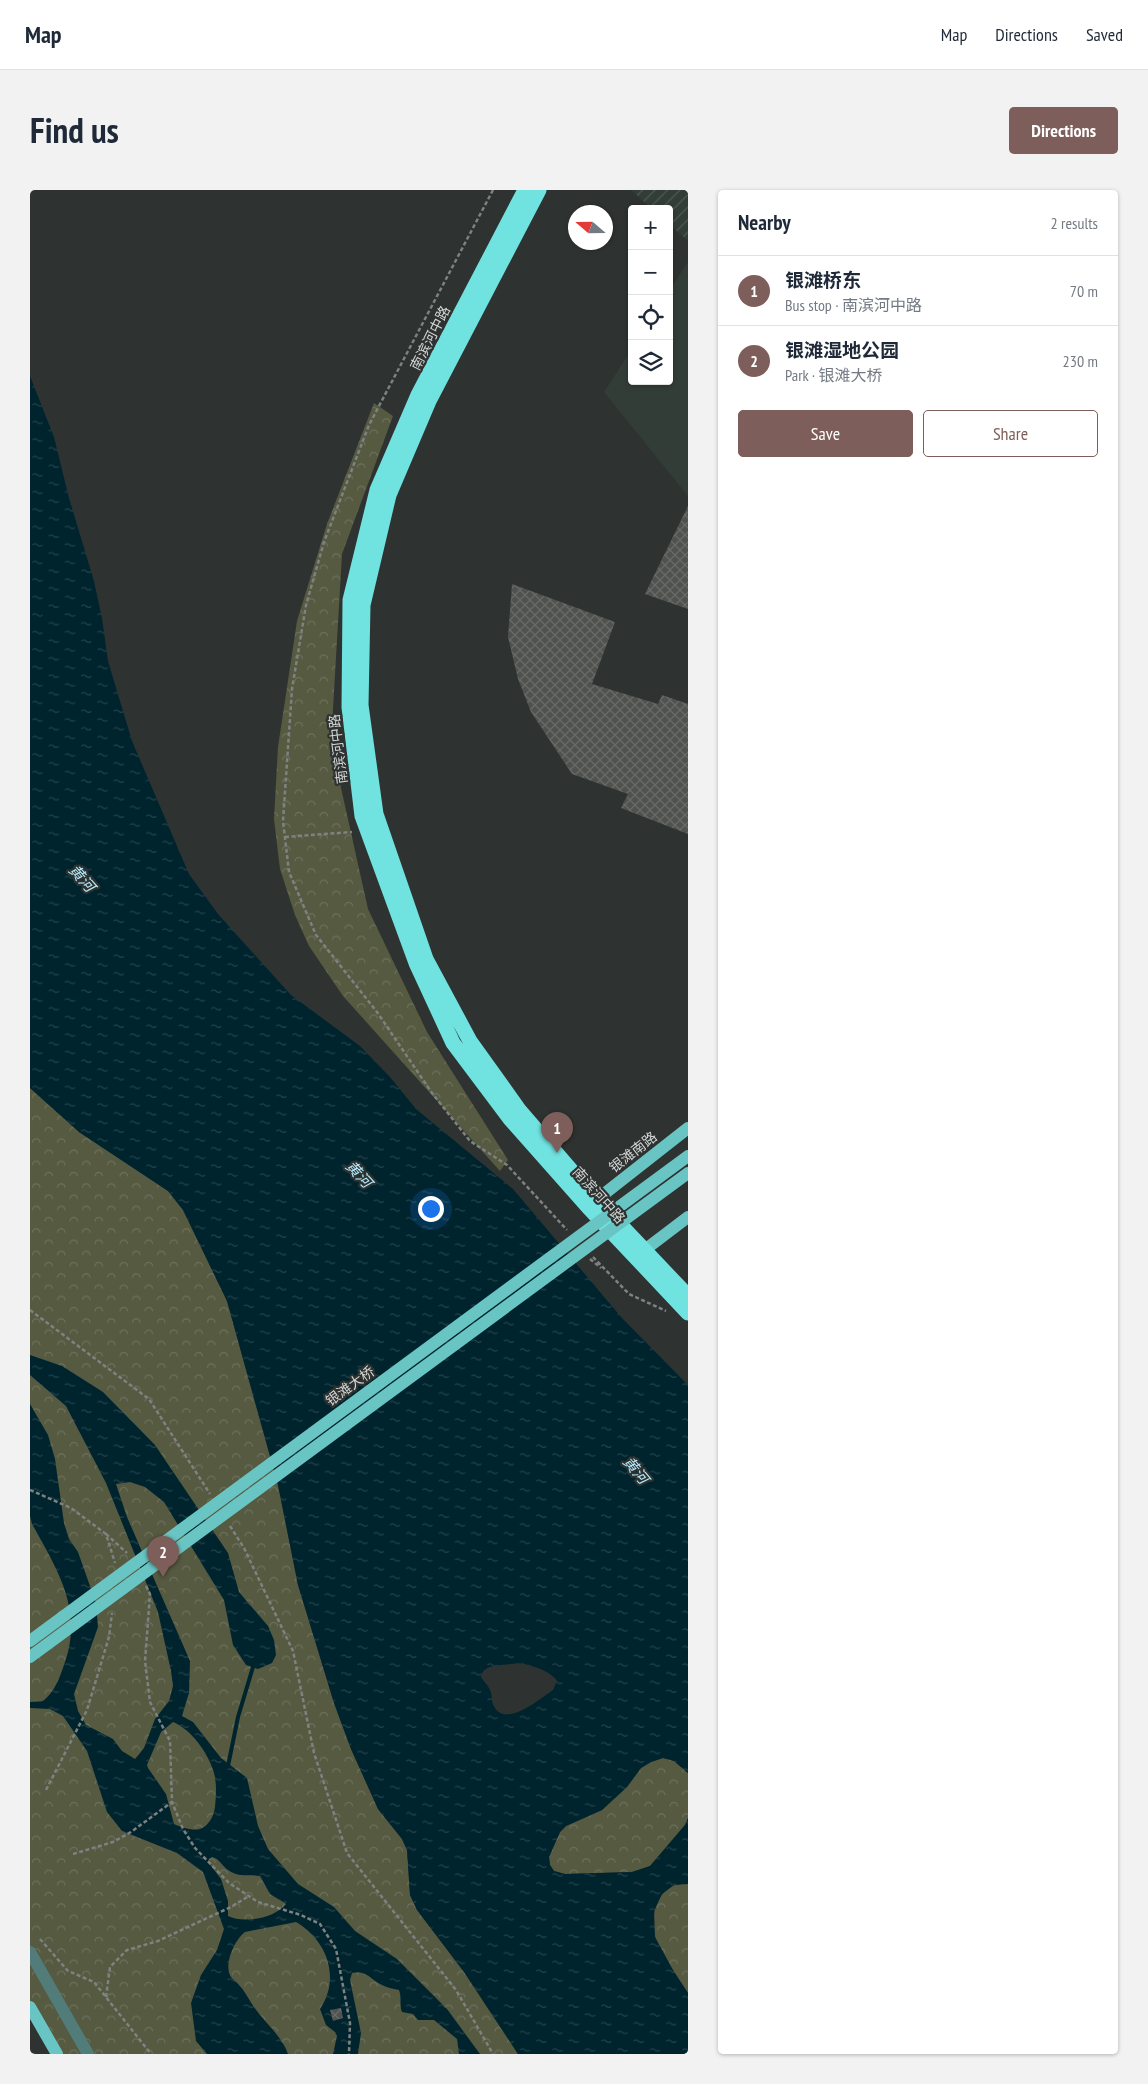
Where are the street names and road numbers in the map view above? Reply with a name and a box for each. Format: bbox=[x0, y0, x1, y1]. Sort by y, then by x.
street label: 南滨河中路 bbox=[406, 303, 454, 373]
street label: 南滨河中路 bbox=[325, 713, 351, 785]
street label: 银滩南路 bbox=[605, 1128, 661, 1176]
street label: 南滨河中路 bbox=[569, 1163, 629, 1227]
street label: 银滩大桥 bbox=[322, 1362, 378, 1410]

